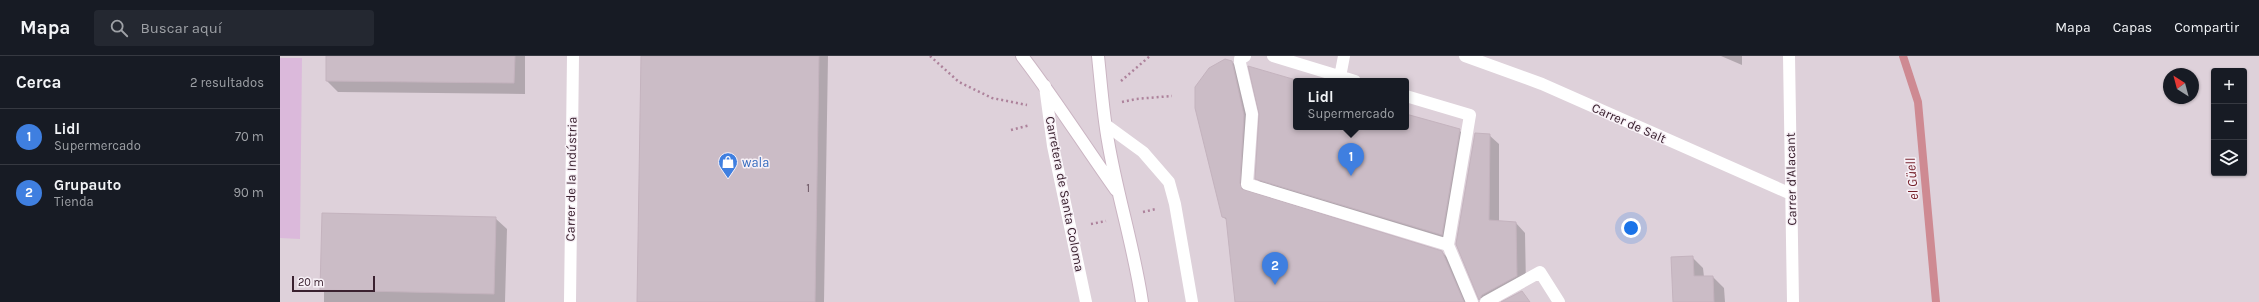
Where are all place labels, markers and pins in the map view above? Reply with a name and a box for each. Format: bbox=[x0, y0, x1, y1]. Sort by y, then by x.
pin: 1 bbox=[1338, 143, 1364, 176]
shop icon: wala bbox=[717, 151, 739, 179]
place label: wala bbox=[742, 155, 769, 170]
pin: 2 bbox=[1262, 252, 1288, 285]

